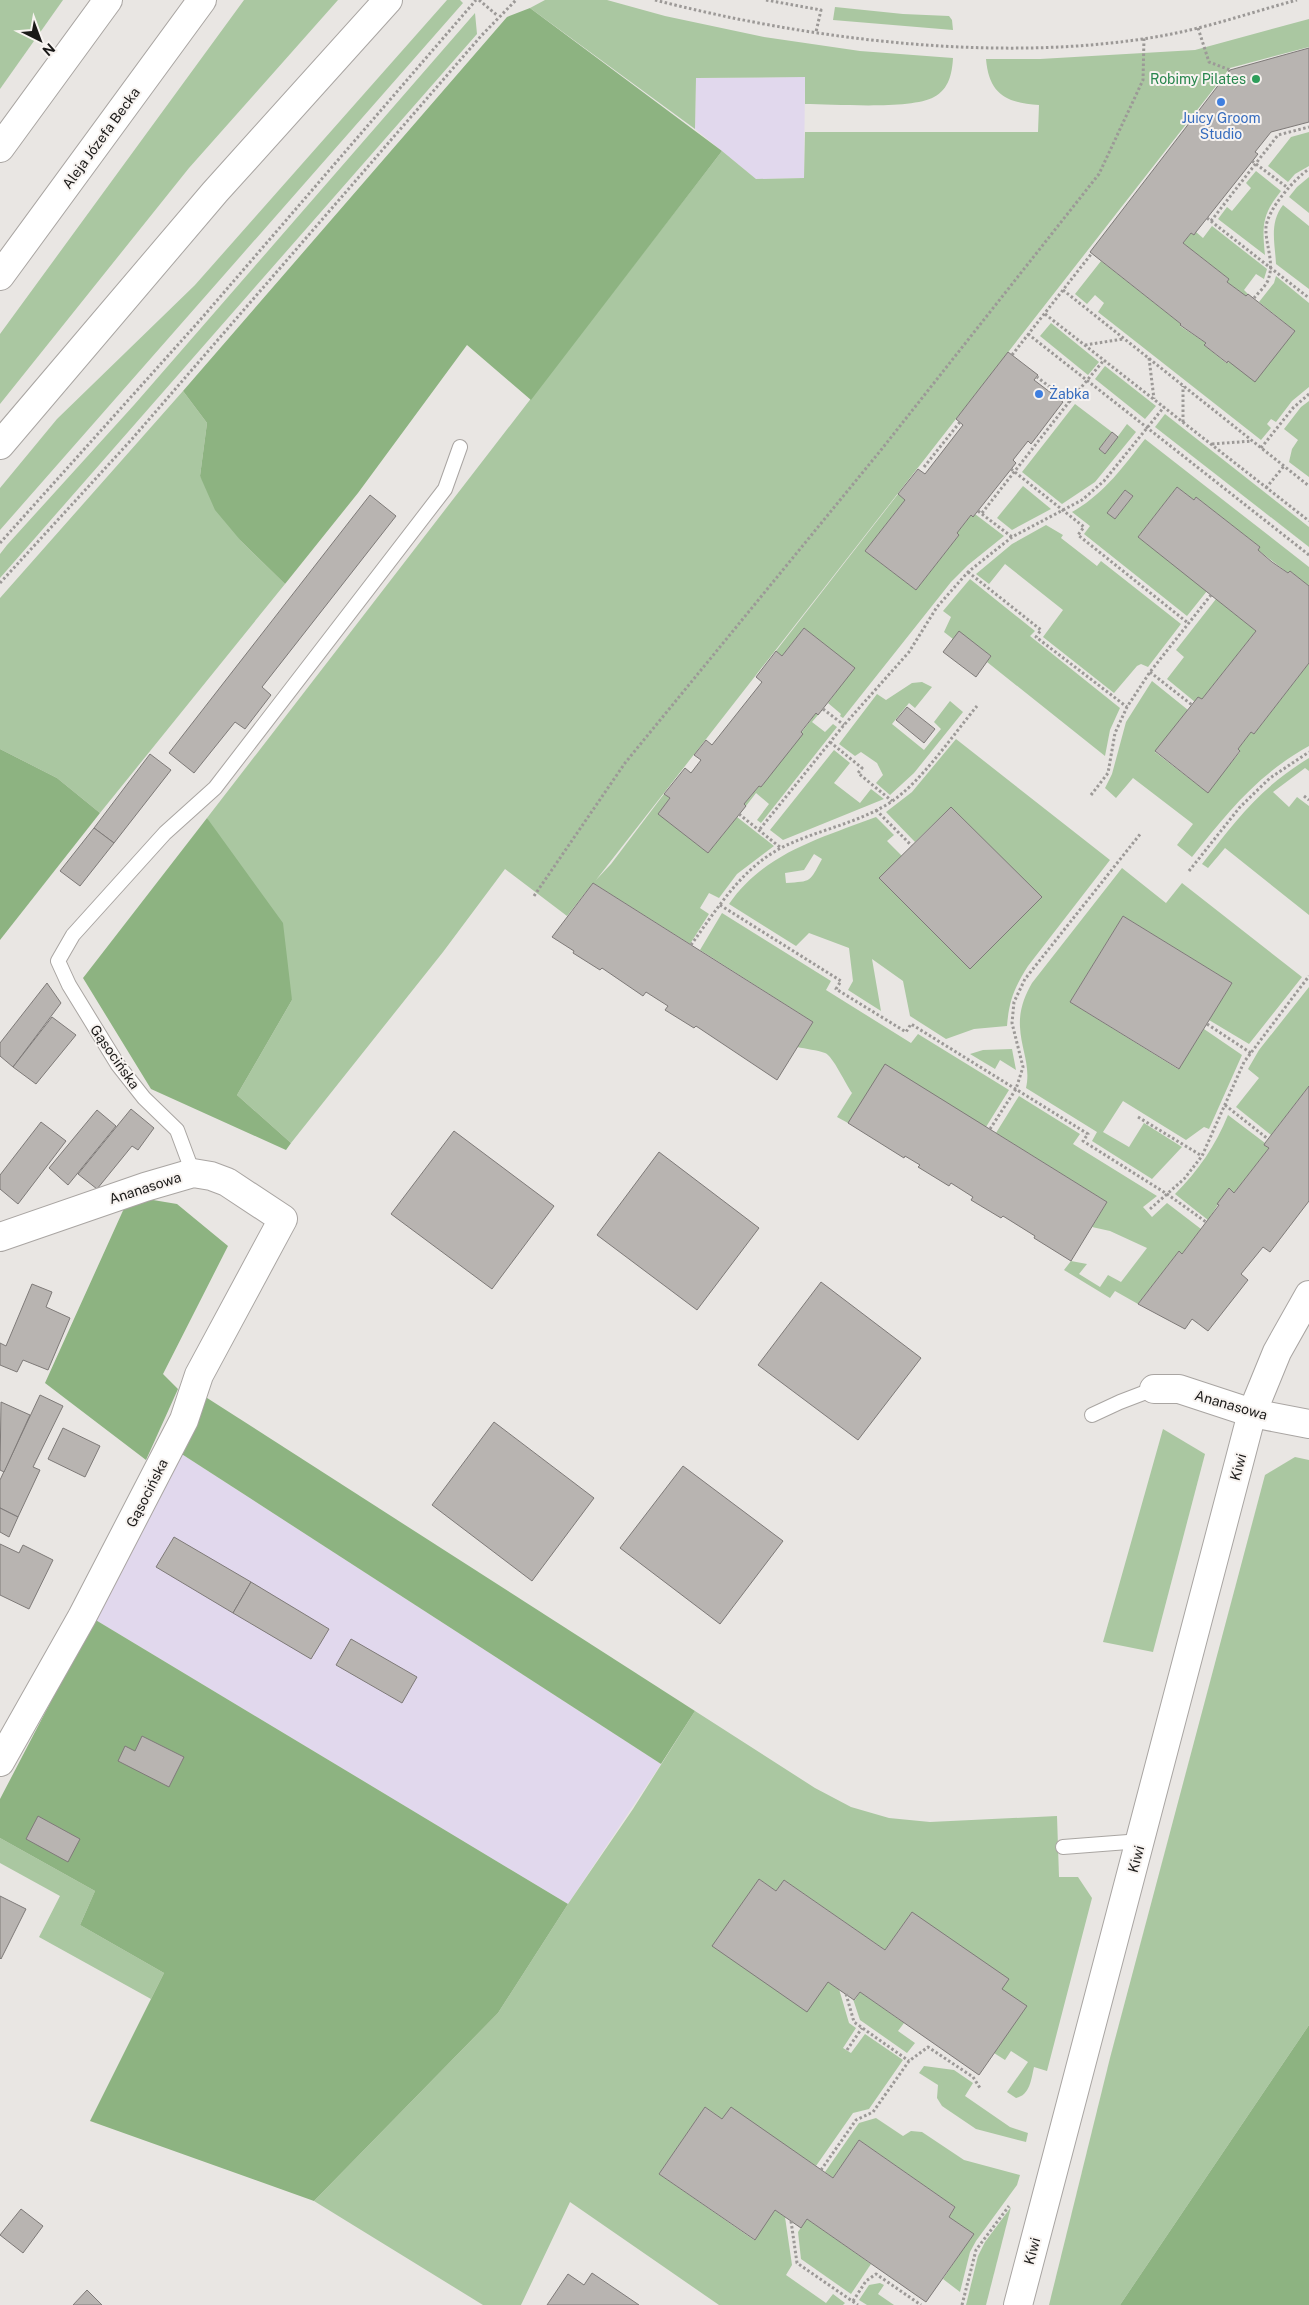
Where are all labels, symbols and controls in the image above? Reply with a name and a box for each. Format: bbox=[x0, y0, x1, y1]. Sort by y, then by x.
north arrow bbox=[15, 15, 65, 65]
text: N bbox=[39, 40, 58, 59]
place label: Robimy Pilates bbox=[1150, 71, 1246, 87]
marker: Robimy Pilates bbox=[1250, 73, 1262, 85]
street label: Aleja Józefa Becka bbox=[59, 84, 143, 192]
marker: Juicy Groom Studio bbox=[1215, 96, 1227, 108]
place label: Juicy Groom Studio bbox=[1181, 110, 1261, 142]
place label: Żabka bbox=[1049, 384, 1090, 402]
marker: Żabka bbox=[1033, 388, 1045, 400]
street label: Gąsocińska bbox=[87, 1022, 143, 1092]
street label: Ananasowa bbox=[107, 1169, 183, 1207]
street label: Ananasowa bbox=[1193, 1387, 1269, 1423]
street label: Kiwi bbox=[1227, 1452, 1249, 1482]
street label: Gąsocińska bbox=[123, 1456, 171, 1530]
street label: Kiwi bbox=[1125, 1844, 1147, 1874]
street label: Kiwi bbox=[1021, 2236, 1043, 2266]

